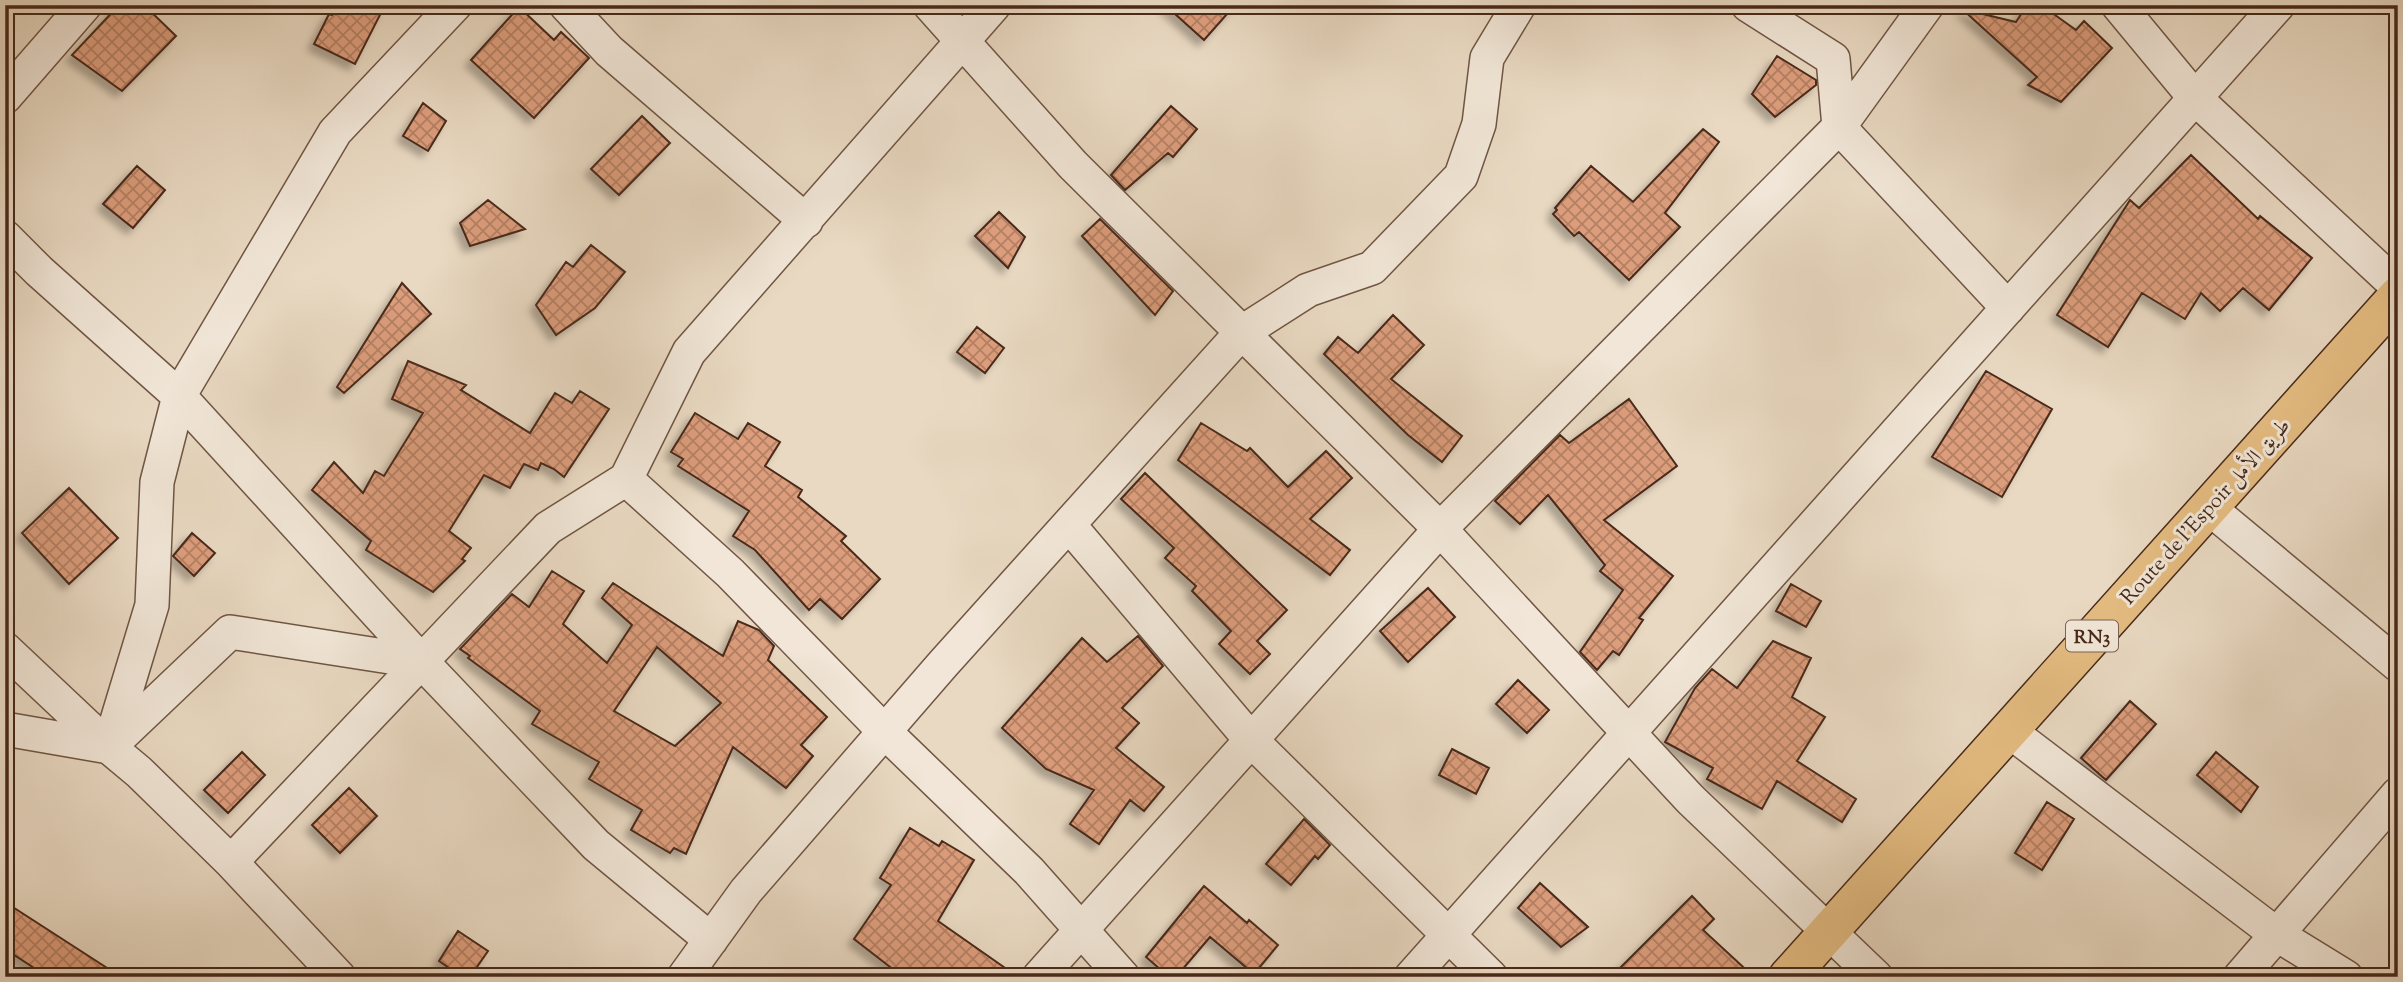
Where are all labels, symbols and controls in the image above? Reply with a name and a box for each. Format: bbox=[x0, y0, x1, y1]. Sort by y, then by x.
street label: Route de l’Espoir طريق الأمل bbox=[2113, 411, 2298, 612]
road number: RN3 bbox=[2066, 621, 2118, 652]

